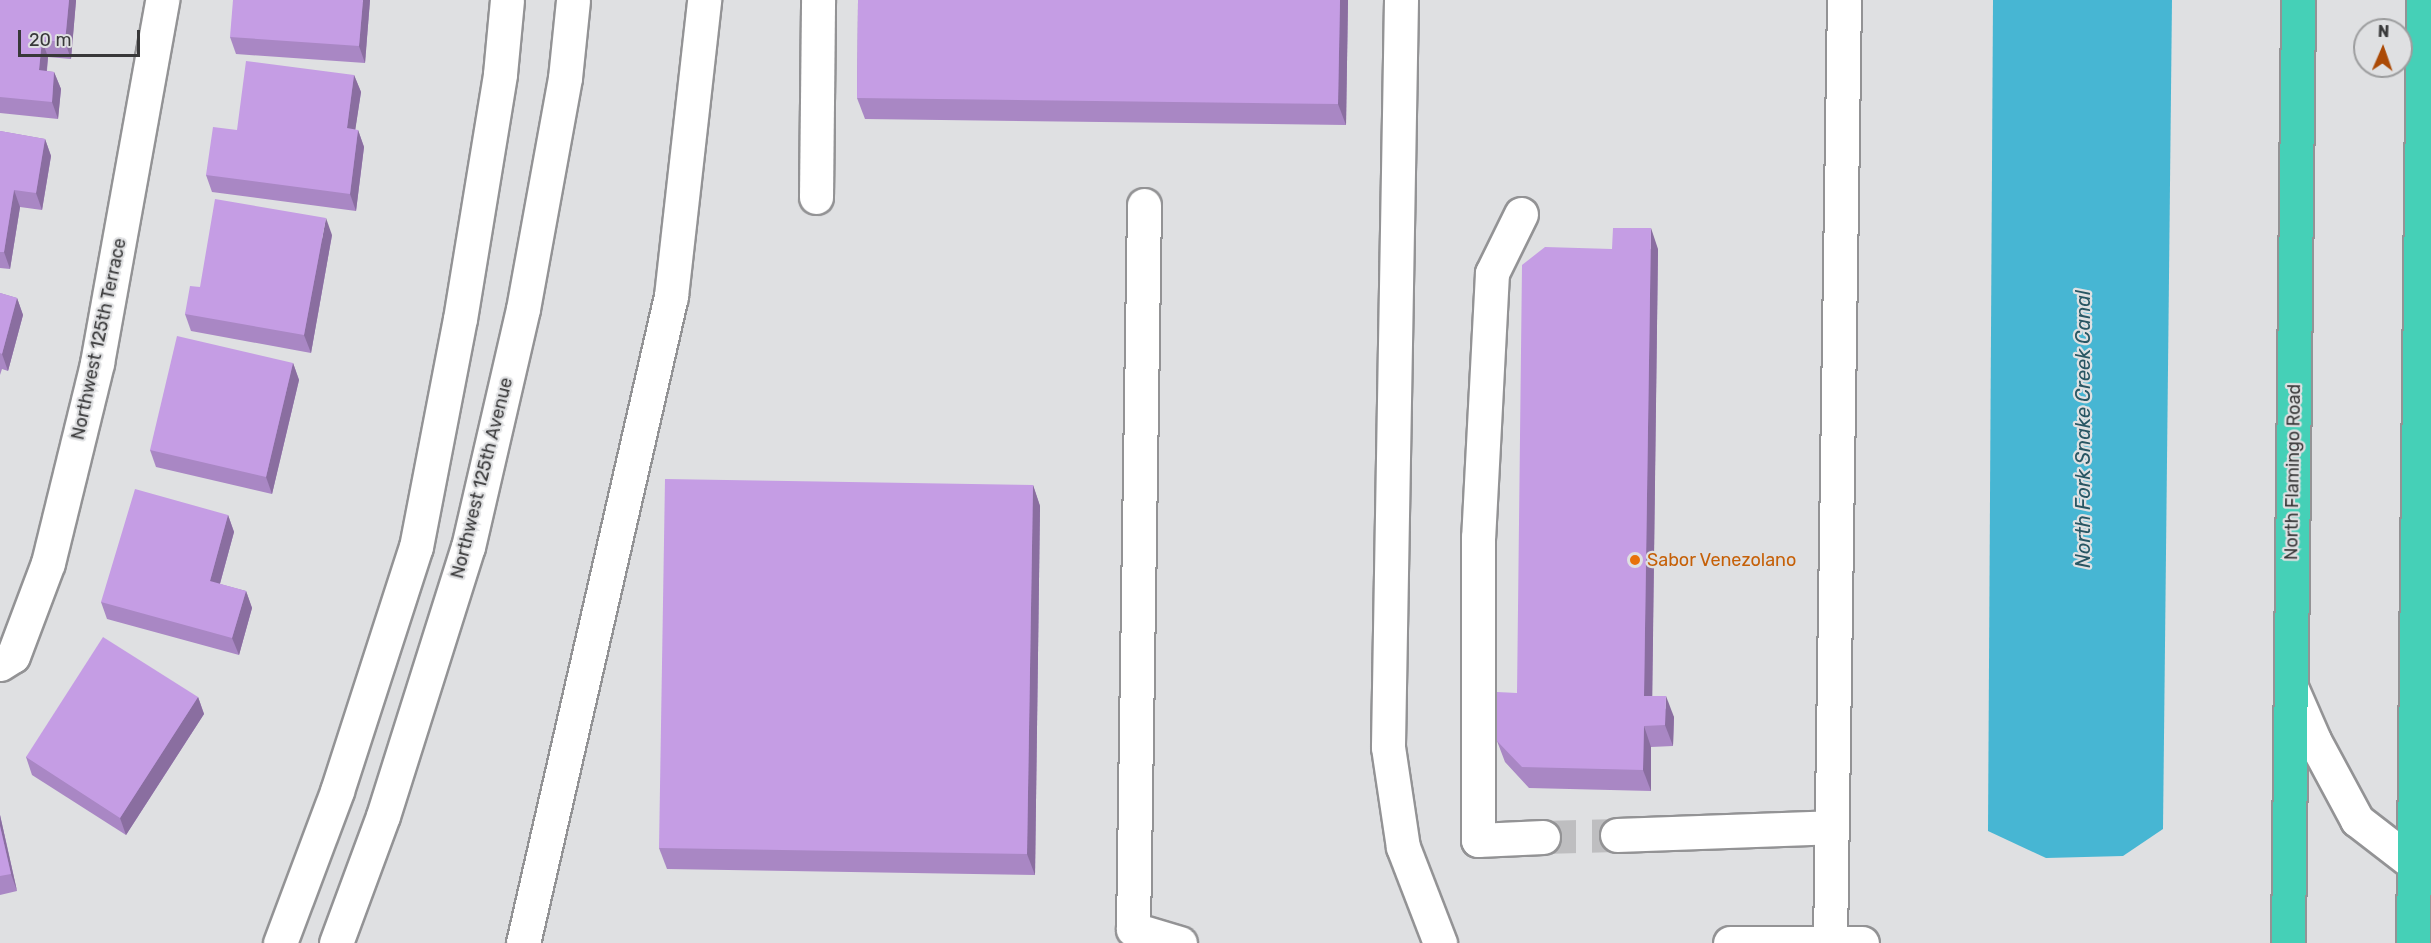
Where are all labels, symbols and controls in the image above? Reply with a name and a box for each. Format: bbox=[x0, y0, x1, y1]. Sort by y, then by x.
scale bar bbox=[21, 18, 142, 56]
north arrow bbox=[2353, 18, 2413, 78]
text: N bbox=[2377, 22, 2390, 41]
text: 20 m bbox=[29, 29, 71, 51]
street label: Northwest 125th Terrace bbox=[67, 236, 131, 442]
water label: North Fork Snake Creek Canal bbox=[2071, 290, 2095, 568]
street label: Northwest 125th Avenue bbox=[446, 375, 518, 581]
street label: North Flamingo Road bbox=[2281, 384, 2305, 560]
place label: Sabor Venezolano bbox=[1647, 549, 1797, 571]
marker: Sabor Venezolano bbox=[1628, 553, 1642, 567]

